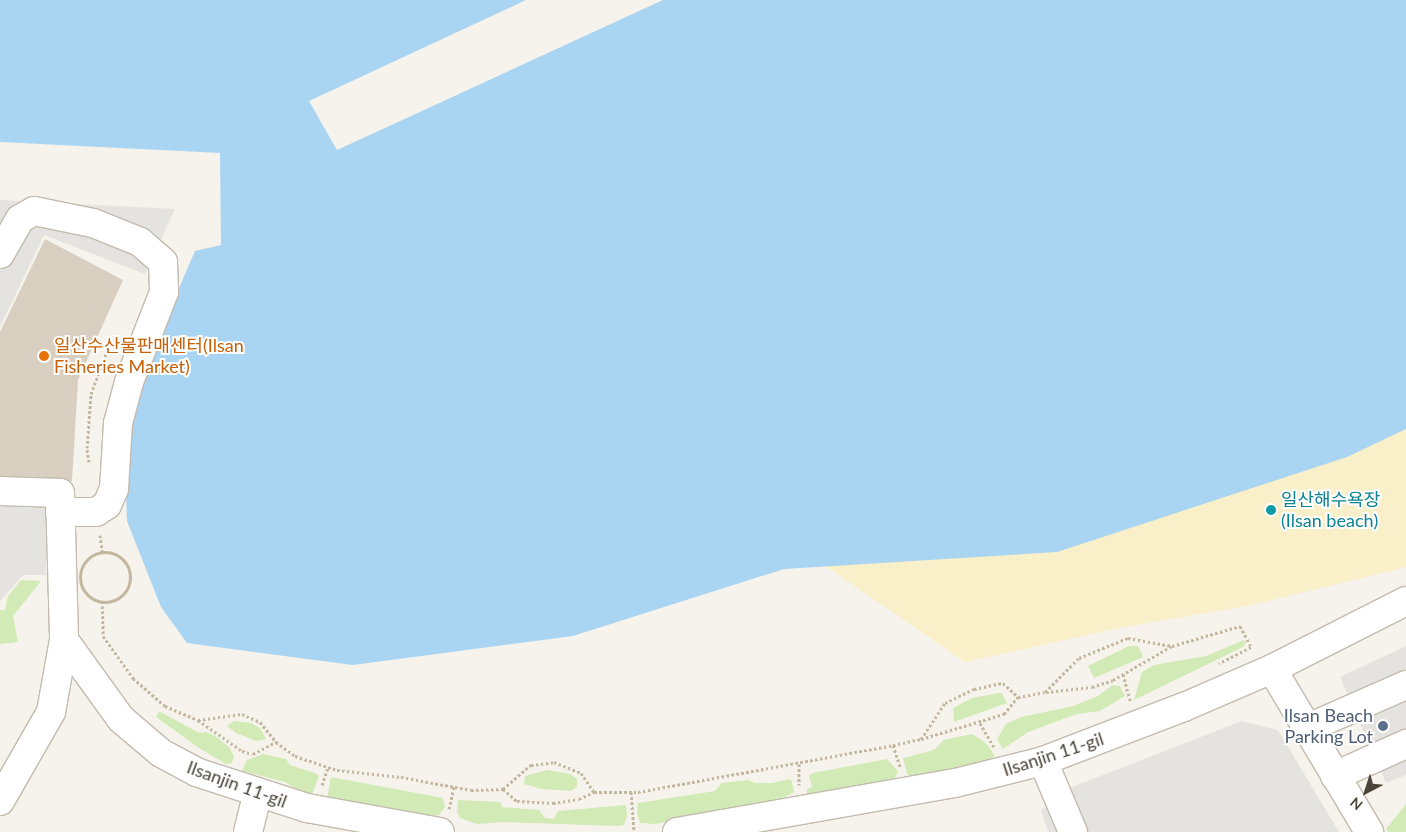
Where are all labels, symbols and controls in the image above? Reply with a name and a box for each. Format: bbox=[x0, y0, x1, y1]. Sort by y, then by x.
place label: 일산수산물판매센터(Ilsan Fisheries Market) bbox=[54, 335, 244, 378]
marker: 일산수산물판매센터(Ilsan Fisheries Market) bbox=[38, 350, 50, 362]
place label: 일산해수욕장 (Ilsan beach) bbox=[1281, 489, 1380, 532]
marker: 일산해수욕장 (Ilsan beach) bbox=[1265, 504, 1277, 516]
place label: Ilsan Beach Parking Lot bbox=[1284, 705, 1373, 748]
marker: Ilsan Beach Parking Lot bbox=[1377, 720, 1389, 732]
street label: Ilsanjin 11-gil bbox=[1000, 728, 1106, 780]
street label: Ilsanjin 11-gil bbox=[184, 756, 290, 812]
north arrow bbox=[1341, 767, 1391, 817]
text: N bbox=[1346, 794, 1366, 814]

